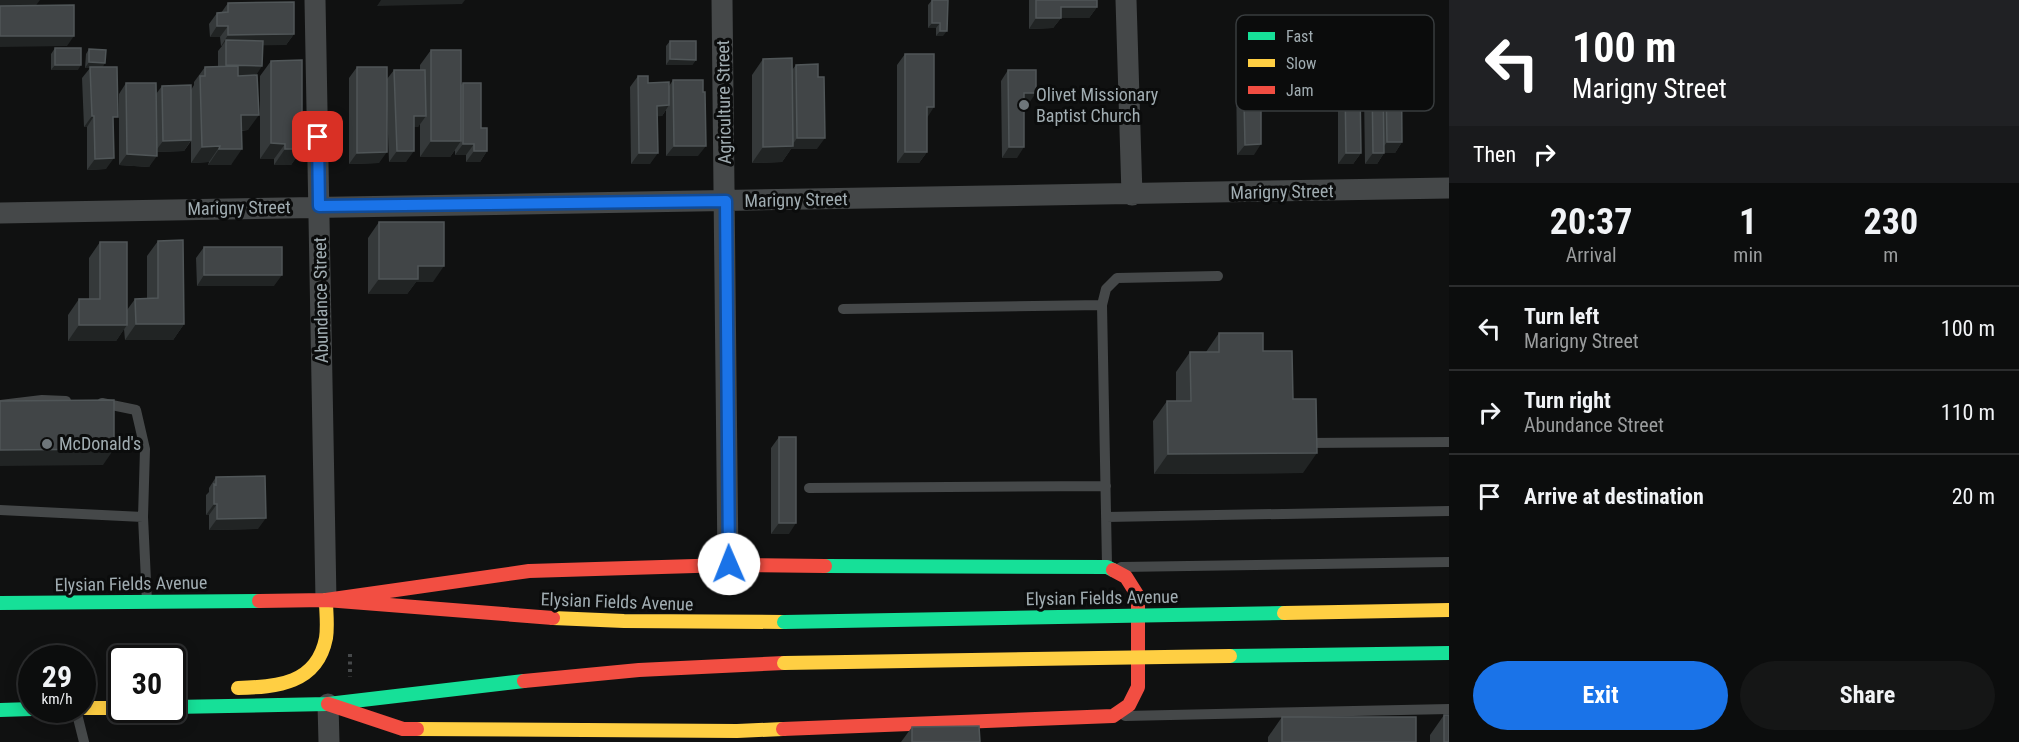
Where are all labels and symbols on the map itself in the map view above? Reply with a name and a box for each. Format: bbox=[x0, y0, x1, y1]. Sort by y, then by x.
legend bbox=[1236, 15, 1434, 111]
text: Fast bbox=[1286, 27, 1313, 46]
street label: Agriculture Street bbox=[712, 40, 735, 164]
text: Slow bbox=[1286, 54, 1316, 73]
text: Jam bbox=[1286, 81, 1313, 100]
place label: Olivet Missionary Baptist Church bbox=[1036, 84, 1159, 126]
marker: Olivet Missionary Baptist Church bbox=[1017, 98, 1031, 112]
pin bbox=[292, 111, 343, 162]
street label: Marigny Street bbox=[1230, 180, 1334, 203]
street label: Marigny Street bbox=[744, 188, 848, 211]
street label: Marigny Street bbox=[187, 196, 291, 219]
street label: Abundance Street bbox=[309, 237, 332, 363]
place label: McDonald's bbox=[59, 433, 141, 454]
marker: McDonald's bbox=[40, 437, 54, 451]
position arrow bbox=[697, 532, 761, 596]
street label: Elysian Fields Avenue bbox=[54, 572, 208, 595]
street label: Elysian Fields Avenue bbox=[1025, 586, 1179, 609]
street label: Elysian Fields Avenue bbox=[540, 588, 694, 615]
speed limit sign: 30 bbox=[108, 645, 186, 723]

